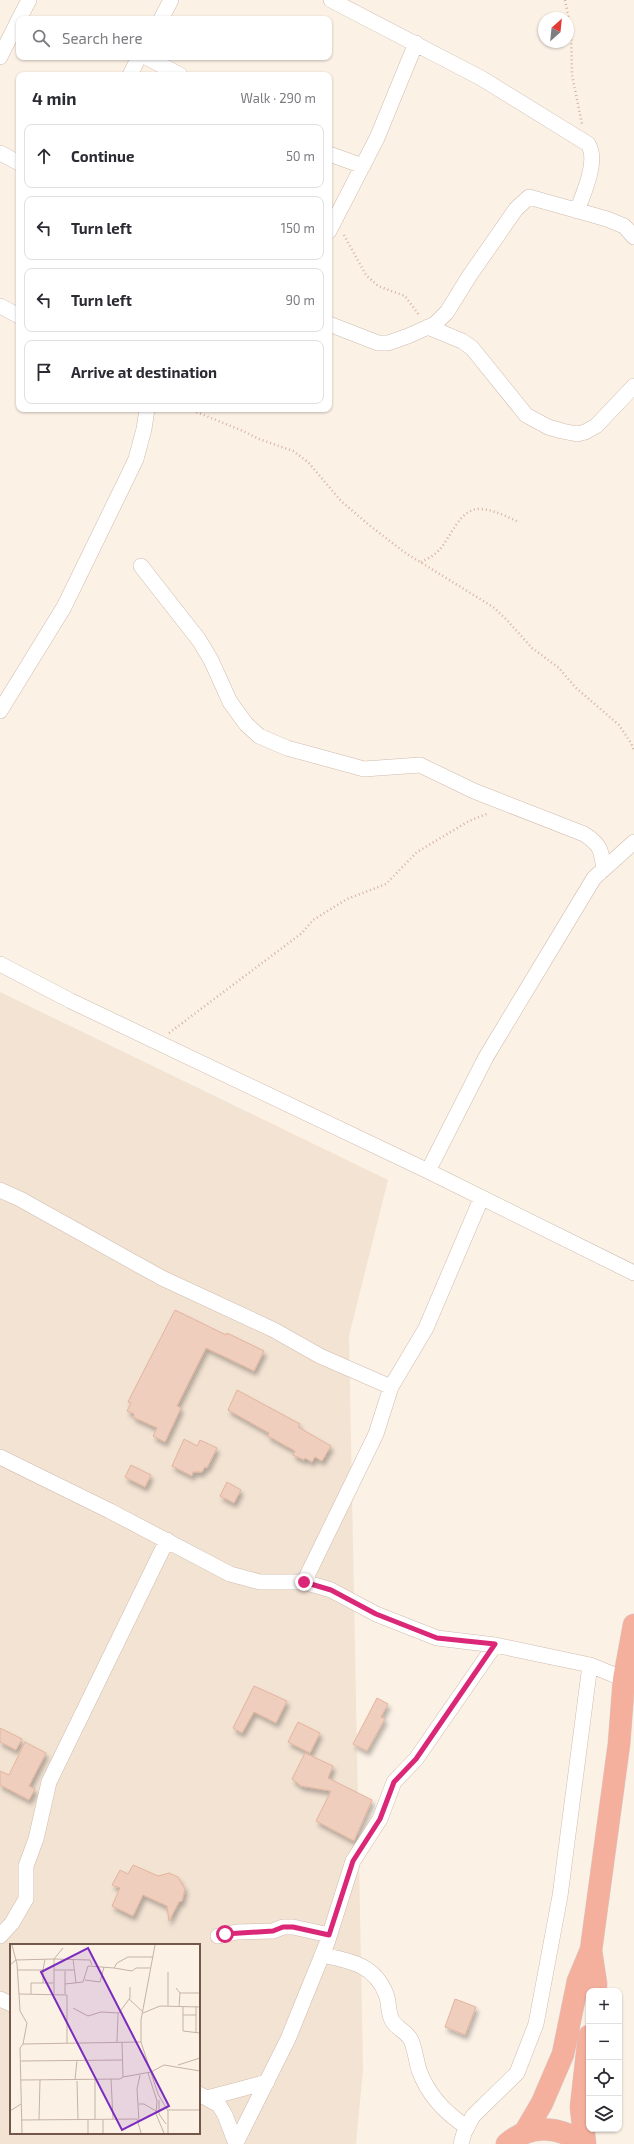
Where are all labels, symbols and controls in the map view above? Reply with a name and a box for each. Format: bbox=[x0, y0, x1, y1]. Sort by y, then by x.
north arrow bbox=[538, 12, 574, 48]
search box bbox=[16, 16, 332, 60]
icon: search bbox=[30, 27, 52, 49]
text: Search here bbox=[62, 29, 143, 47]
text: 4 min bbox=[32, 88, 76, 108]
text: Walk · 290 m bbox=[241, 90, 316, 106]
icon: ahead bbox=[33, 145, 55, 167]
text: Continue bbox=[71, 147, 134, 165]
text: 50 m bbox=[286, 148, 315, 164]
icon: left bbox=[33, 217, 55, 239]
text: Turn left bbox=[71, 219, 132, 237]
text: 150 m bbox=[281, 220, 315, 236]
icon: left bbox=[33, 289, 55, 311]
text: Turn left bbox=[71, 291, 132, 309]
text: 90 m bbox=[285, 292, 315, 308]
icon: arrive bbox=[33, 361, 55, 383]
text: Arrive at destination bbox=[71, 363, 217, 381]
route end bbox=[295, 1573, 313, 1591]
route start bbox=[216, 1925, 234, 1943]
inset map bbox=[10, 1944, 200, 2134]
map controls bbox=[586, 1988, 622, 2132]
button: + bbox=[586, 1988, 622, 2024]
button: − bbox=[586, 2024, 622, 2060]
button: locate bbox=[586, 2060, 622, 2096]
button: layers bbox=[586, 2096, 622, 2132]

